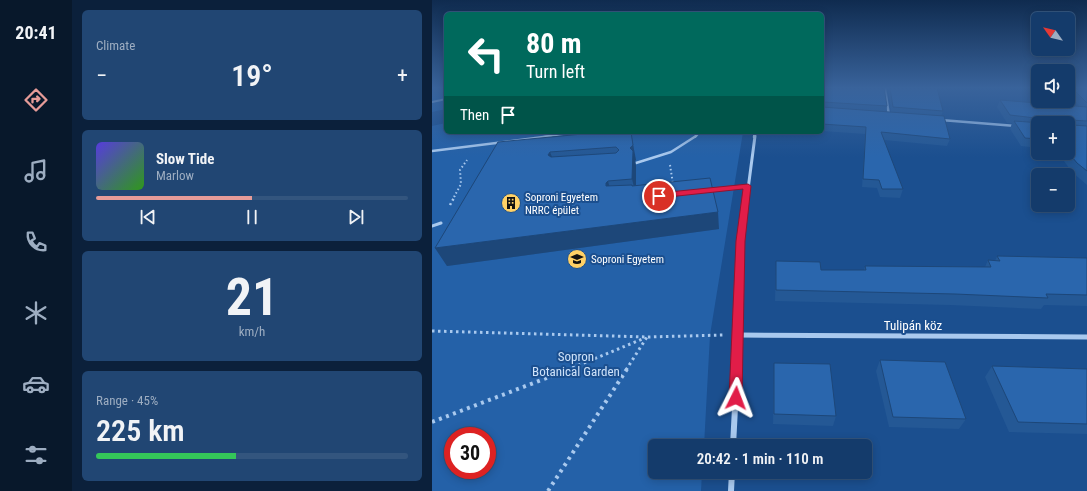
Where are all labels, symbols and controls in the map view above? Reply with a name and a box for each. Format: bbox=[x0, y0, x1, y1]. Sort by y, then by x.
north arrow bbox=[1031, 12, 1075, 56]
map controls bbox=[1031, 12, 1075, 212]
text: 20:41 bbox=[15, 22, 57, 43]
text: 80 m bbox=[526, 27, 582, 60]
icon: left bbox=[460, 28, 512, 80]
text: Climate bbox=[96, 38, 135, 53]
text: 19° bbox=[231, 58, 273, 93]
text: Turn left bbox=[526, 61, 585, 82]
text: − bbox=[96, 63, 107, 88]
text: + bbox=[397, 63, 408, 88]
button: sound bbox=[1031, 64, 1075, 108]
icon: directions bbox=[22, 86, 50, 114]
icon: arrive bbox=[497, 104, 519, 126]
text: Then bbox=[460, 106, 489, 124]
button: + bbox=[1031, 116, 1075, 160]
text: Slow Tide bbox=[156, 150, 214, 168]
icon: music bbox=[22, 157, 50, 185]
text: Marlow bbox=[156, 168, 194, 183]
button: − bbox=[1031, 168, 1075, 212]
pin bbox=[642, 179, 676, 213]
icon: arrive bbox=[648, 185, 670, 207]
place label: Soproni Egyetem NRRC épület bbox=[525, 191, 598, 217]
building icon: Soproni Egyetem NRRC épület bbox=[500, 192, 522, 214]
icon: previous bbox=[137, 206, 159, 228]
icon: pause bbox=[241, 206, 263, 228]
icon: next bbox=[345, 206, 367, 228]
icon: phone bbox=[22, 228, 50, 256]
school or university icon: Soproni Egyetem bbox=[566, 248, 588, 270]
place label: Soproni Egyetem bbox=[591, 253, 664, 266]
text: 21 bbox=[226, 267, 278, 328]
icon: climate bbox=[22, 299, 50, 327]
street label: Tulipán köz bbox=[884, 318, 942, 333]
text: km/h bbox=[239, 324, 265, 339]
park label: Sopron Botanical Garden bbox=[532, 349, 620, 379]
icon: car bbox=[22, 370, 50, 398]
position arrow bbox=[715, 377, 757, 419]
text: Range · 45% bbox=[96, 393, 158, 408]
text: 225 km bbox=[96, 413, 185, 448]
speed limit sign: 30 bbox=[444, 427, 496, 479]
icon: filters bbox=[22, 441, 50, 469]
text: 20:42 · 1 min · 110 m bbox=[697, 450, 823, 468]

